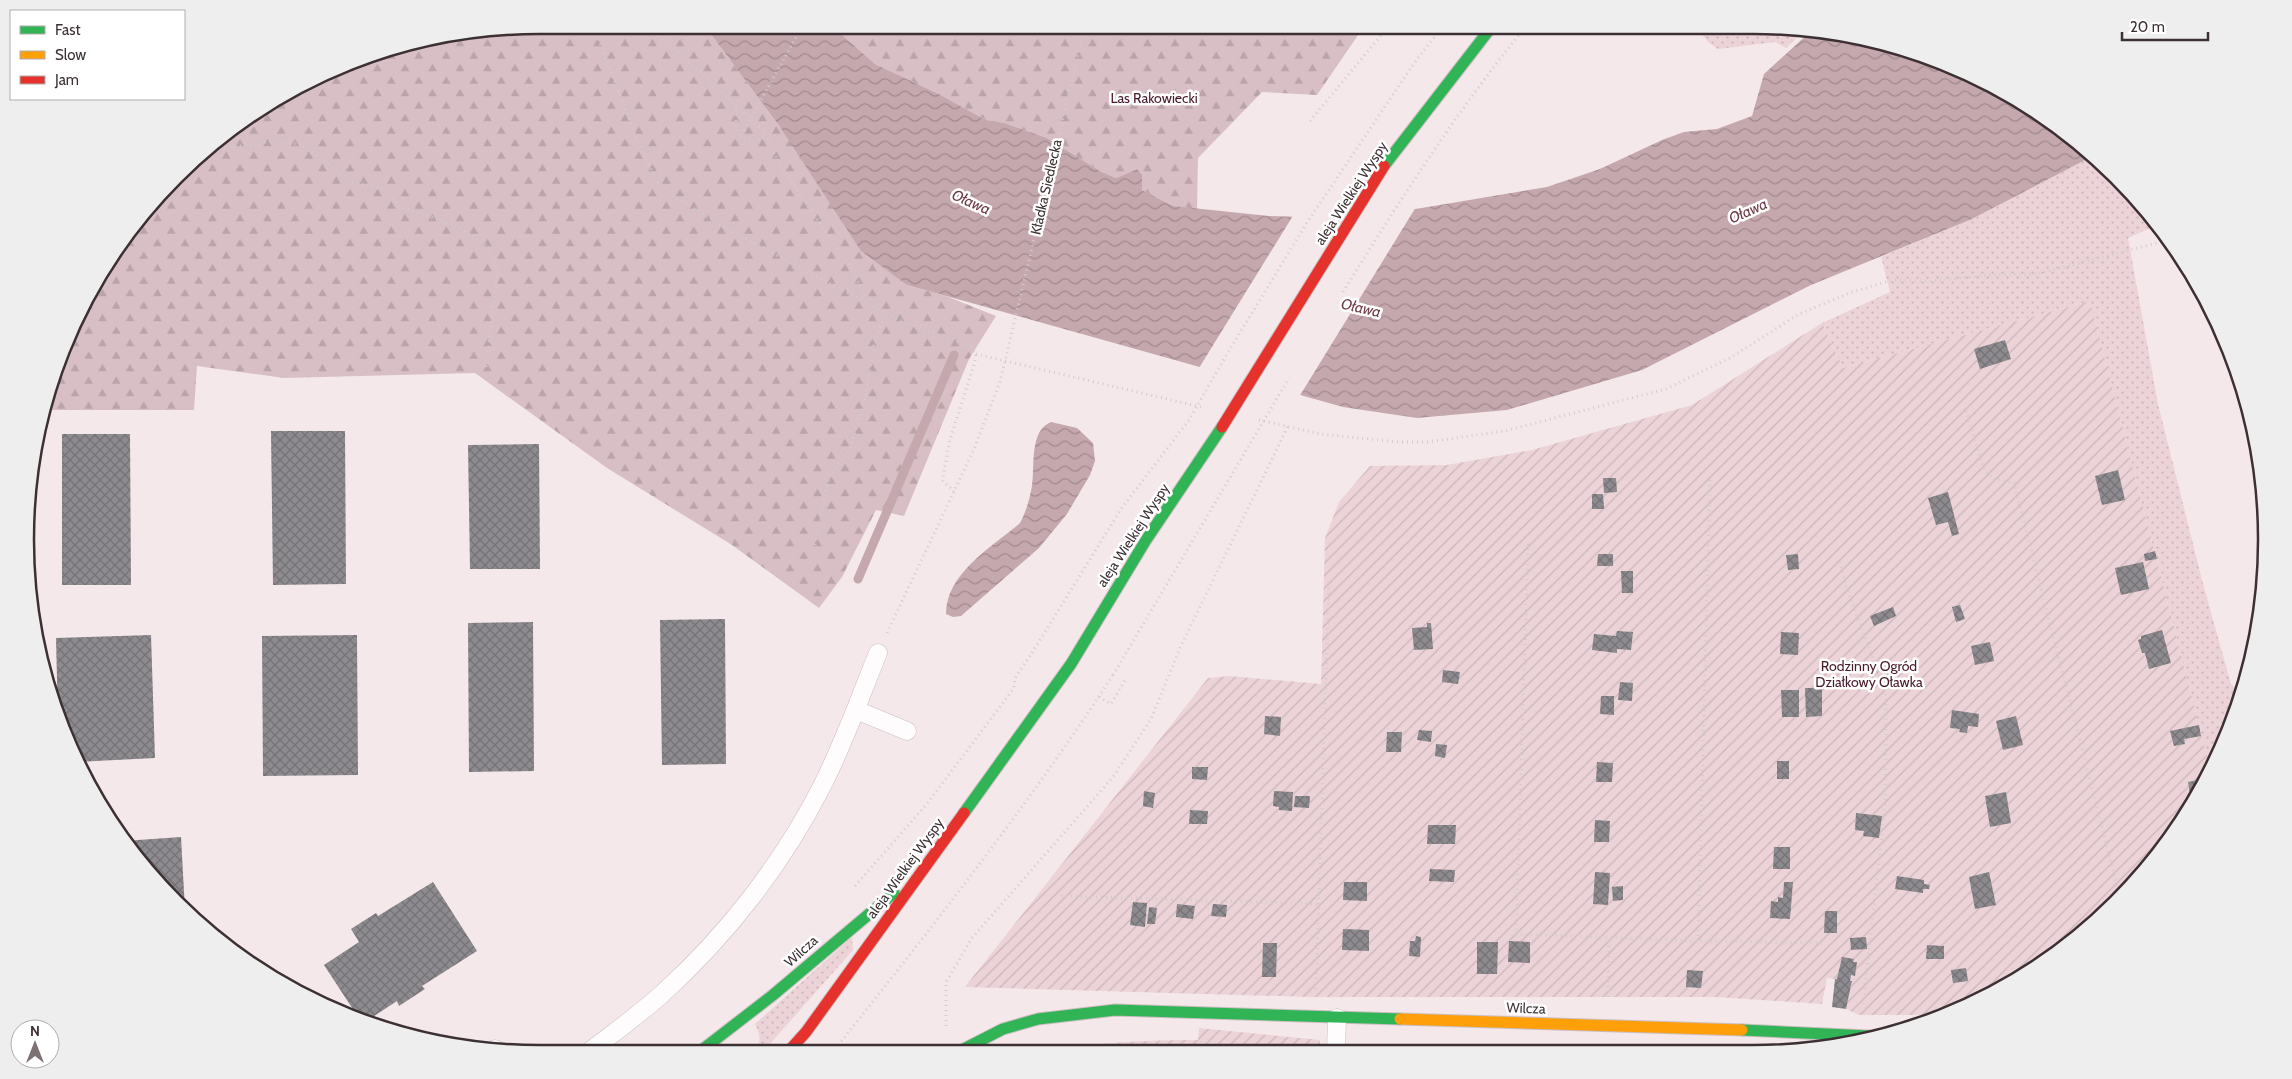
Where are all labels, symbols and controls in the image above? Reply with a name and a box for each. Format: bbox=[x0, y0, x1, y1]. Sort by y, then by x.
legend bbox=[10, 10, 185, 100]
scale bar bbox=[2122, 10, 2208, 42]
text: 20 m bbox=[2130, 18, 2165, 36]
text: Fast bbox=[55, 21, 80, 39]
text: Slow bbox=[55, 46, 86, 64]
text: Jam bbox=[54, 71, 79, 89]
park label: Las Rakowiecki bbox=[1110, 89, 1198, 107]
street label: Kładka Siedlecka bbox=[1026, 137, 1066, 237]
street label: aleja Wielkiej Wyspy bbox=[1311, 138, 1391, 248]
water label: Oława bbox=[949, 186, 993, 218]
water label: Oława bbox=[1726, 195, 1770, 227]
water label: Oława bbox=[1339, 295, 1383, 321]
street label: aleja Wielkiej Wyspy bbox=[1093, 480, 1173, 590]
park label: Rodzinny Ogród Działkowy Oławka bbox=[1815, 657, 1923, 691]
street label: aleja Wielkiej Wyspy bbox=[863, 814, 947, 922]
street label: Wilcza bbox=[780, 931, 822, 971]
street label: Wilcza bbox=[1506, 998, 1546, 1018]
north arrow bbox=[10, 1019, 60, 1069]
text: N bbox=[30, 1022, 40, 1040]

